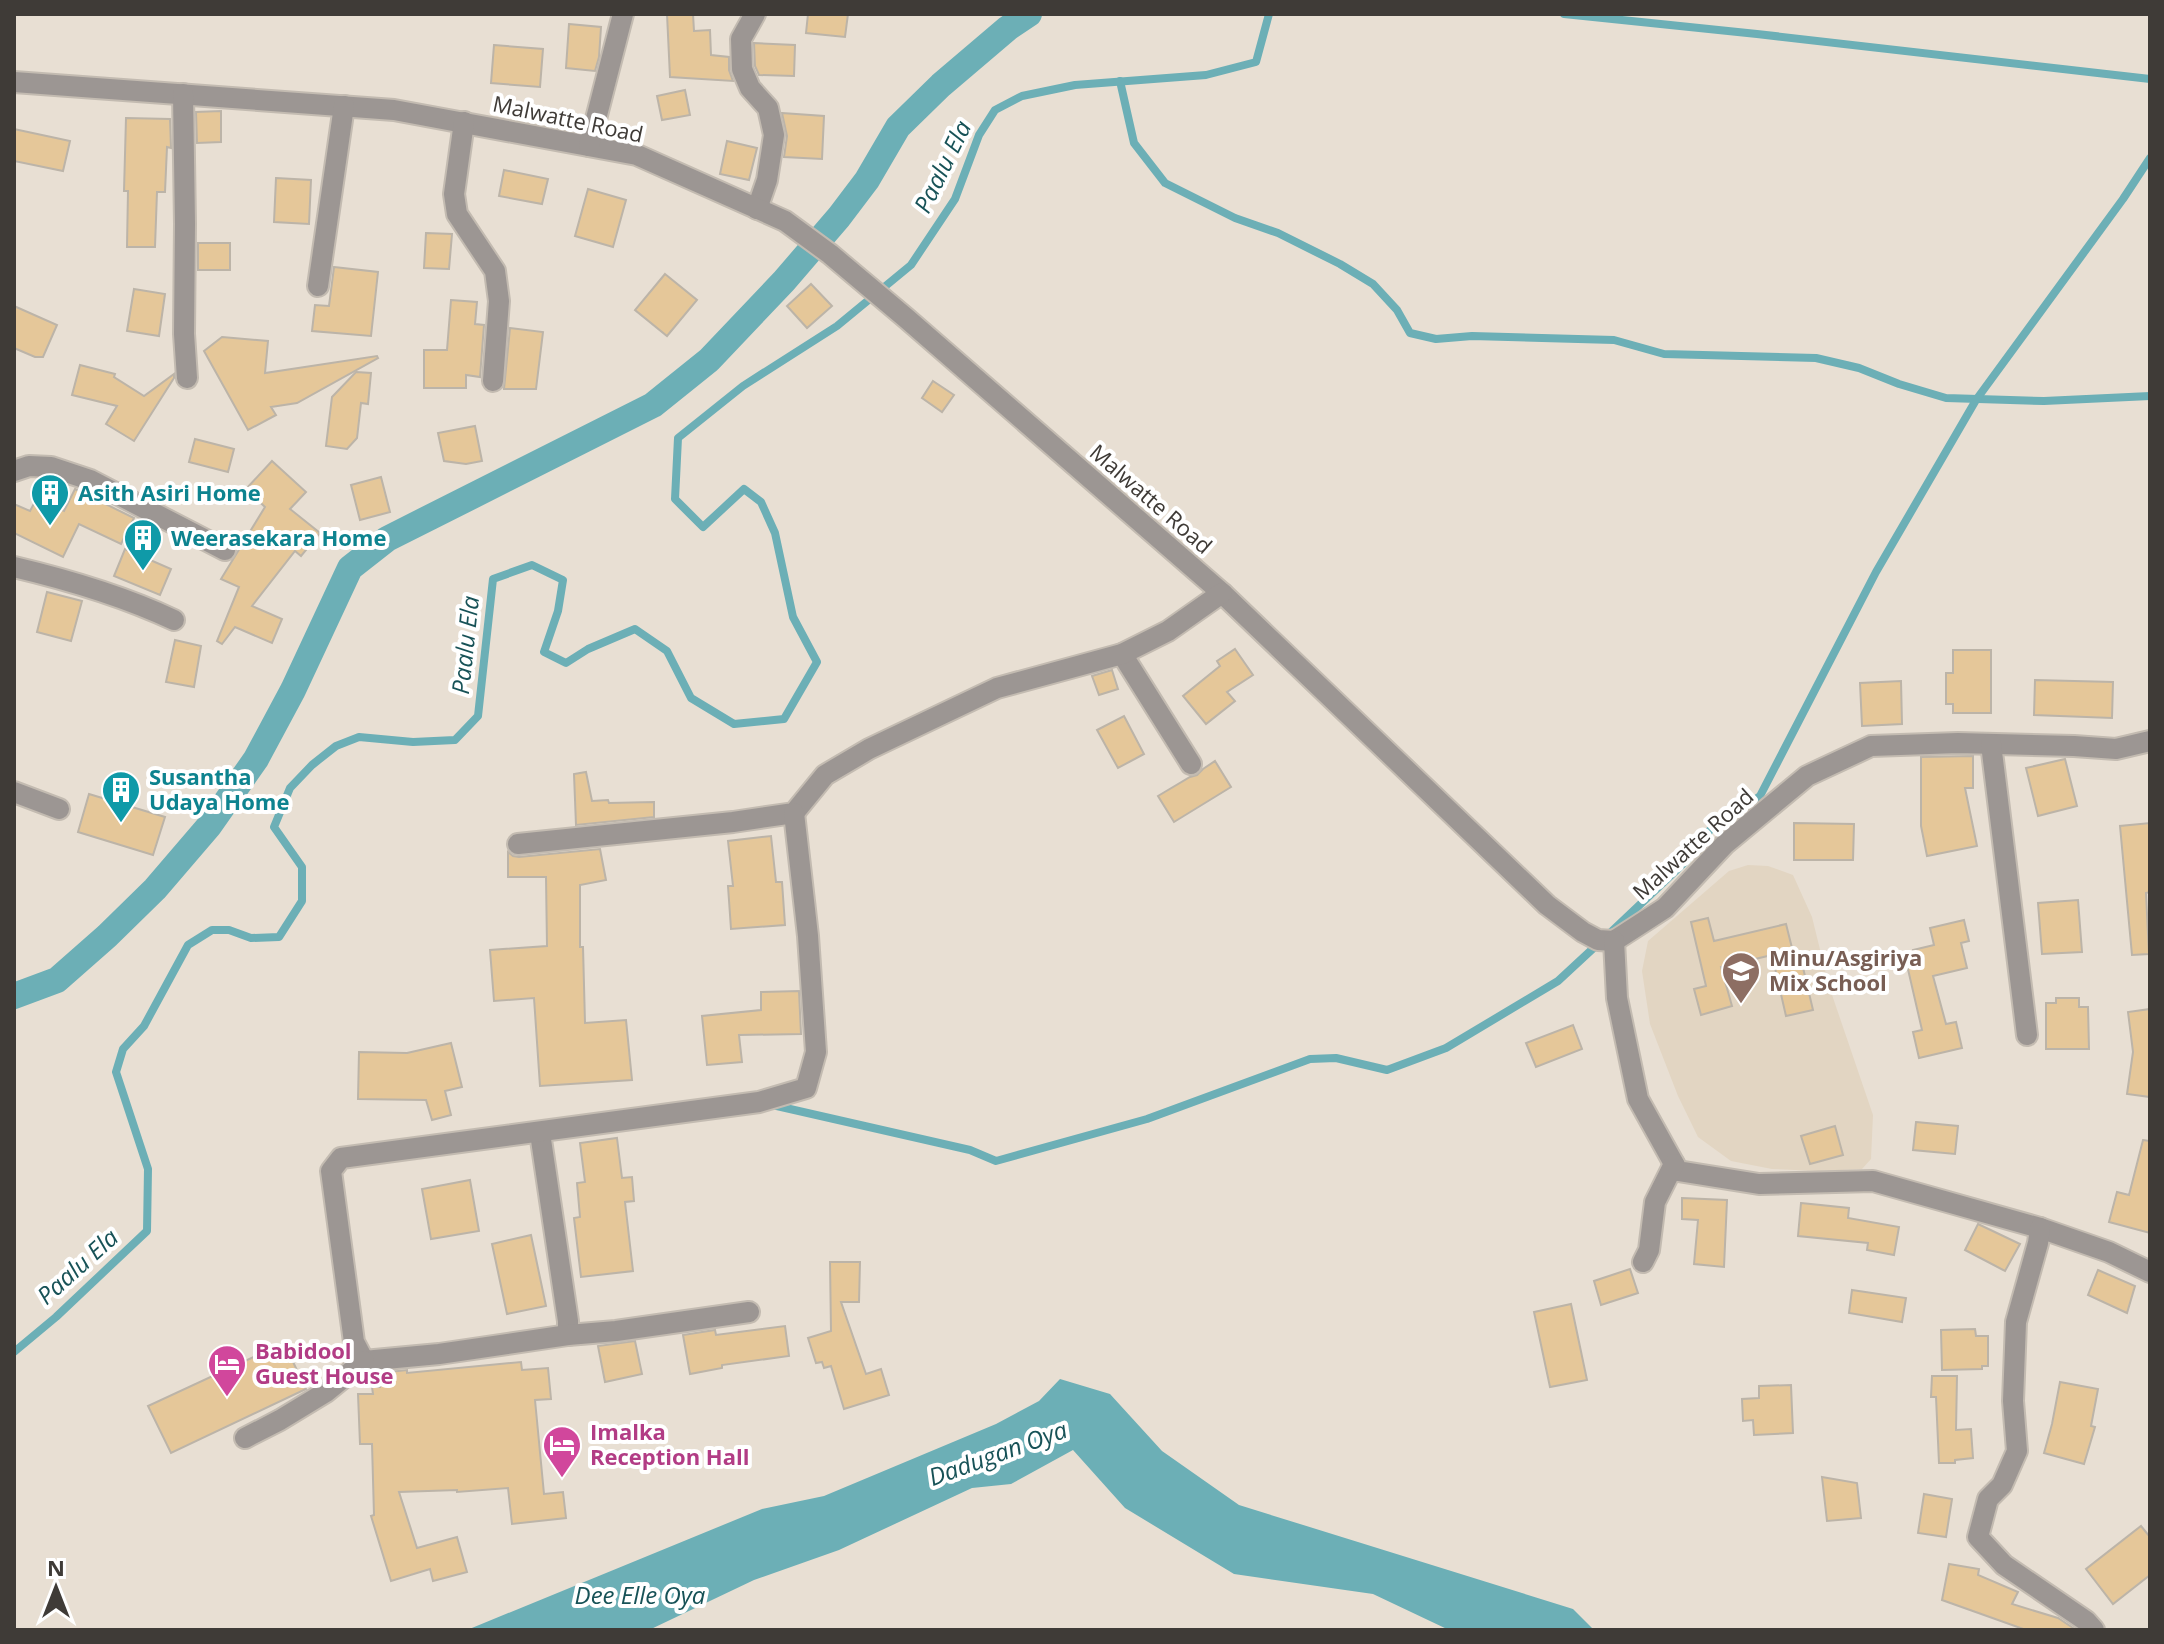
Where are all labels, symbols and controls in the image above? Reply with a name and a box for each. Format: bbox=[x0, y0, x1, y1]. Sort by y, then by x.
street label: Malwatte Road bbox=[490, 87, 646, 149]
water label: Paalu Ela bbox=[905, 114, 978, 218]
street label: Malwatte Road bbox=[1084, 437, 1219, 560]
building icon: Asith Asiri Home bbox=[29, 472, 71, 527]
place label: Asith Asiri Home bbox=[78, 477, 261, 507]
building icon: Weerasekara Home bbox=[122, 517, 164, 572]
place label: Weerasekara Home bbox=[171, 522, 386, 552]
water label: Paalu Ela bbox=[443, 594, 486, 696]
place label: Susantha Udaya Home bbox=[149, 761, 289, 816]
building icon: Susantha Udaya Home bbox=[100, 769, 142, 824]
street label: Malwatte Road bbox=[1625, 781, 1759, 906]
place label: Minu/Asgiriya Mix School bbox=[1769, 942, 1922, 997]
school or university icon: Minu/Asgiriya Mix School bbox=[1720, 950, 1762, 1005]
water label: Paalu Ela bbox=[29, 1220, 125, 1311]
place label: Babidool Guest House bbox=[255, 1335, 393, 1390]
hotel icon: Babidool Guest House bbox=[206, 1343, 248, 1398]
water label: Dadugan Oya bbox=[924, 1412, 1072, 1493]
place label: Imalka Reception Hall bbox=[590, 1416, 749, 1471]
hotel icon: Imalka Reception Hall bbox=[541, 1424, 583, 1479]
north arrow bbox=[16, 1548, 96, 1628]
text: N bbox=[47, 1552, 65, 1582]
water label: Dee Elle Oya bbox=[575, 1578, 706, 1611]

